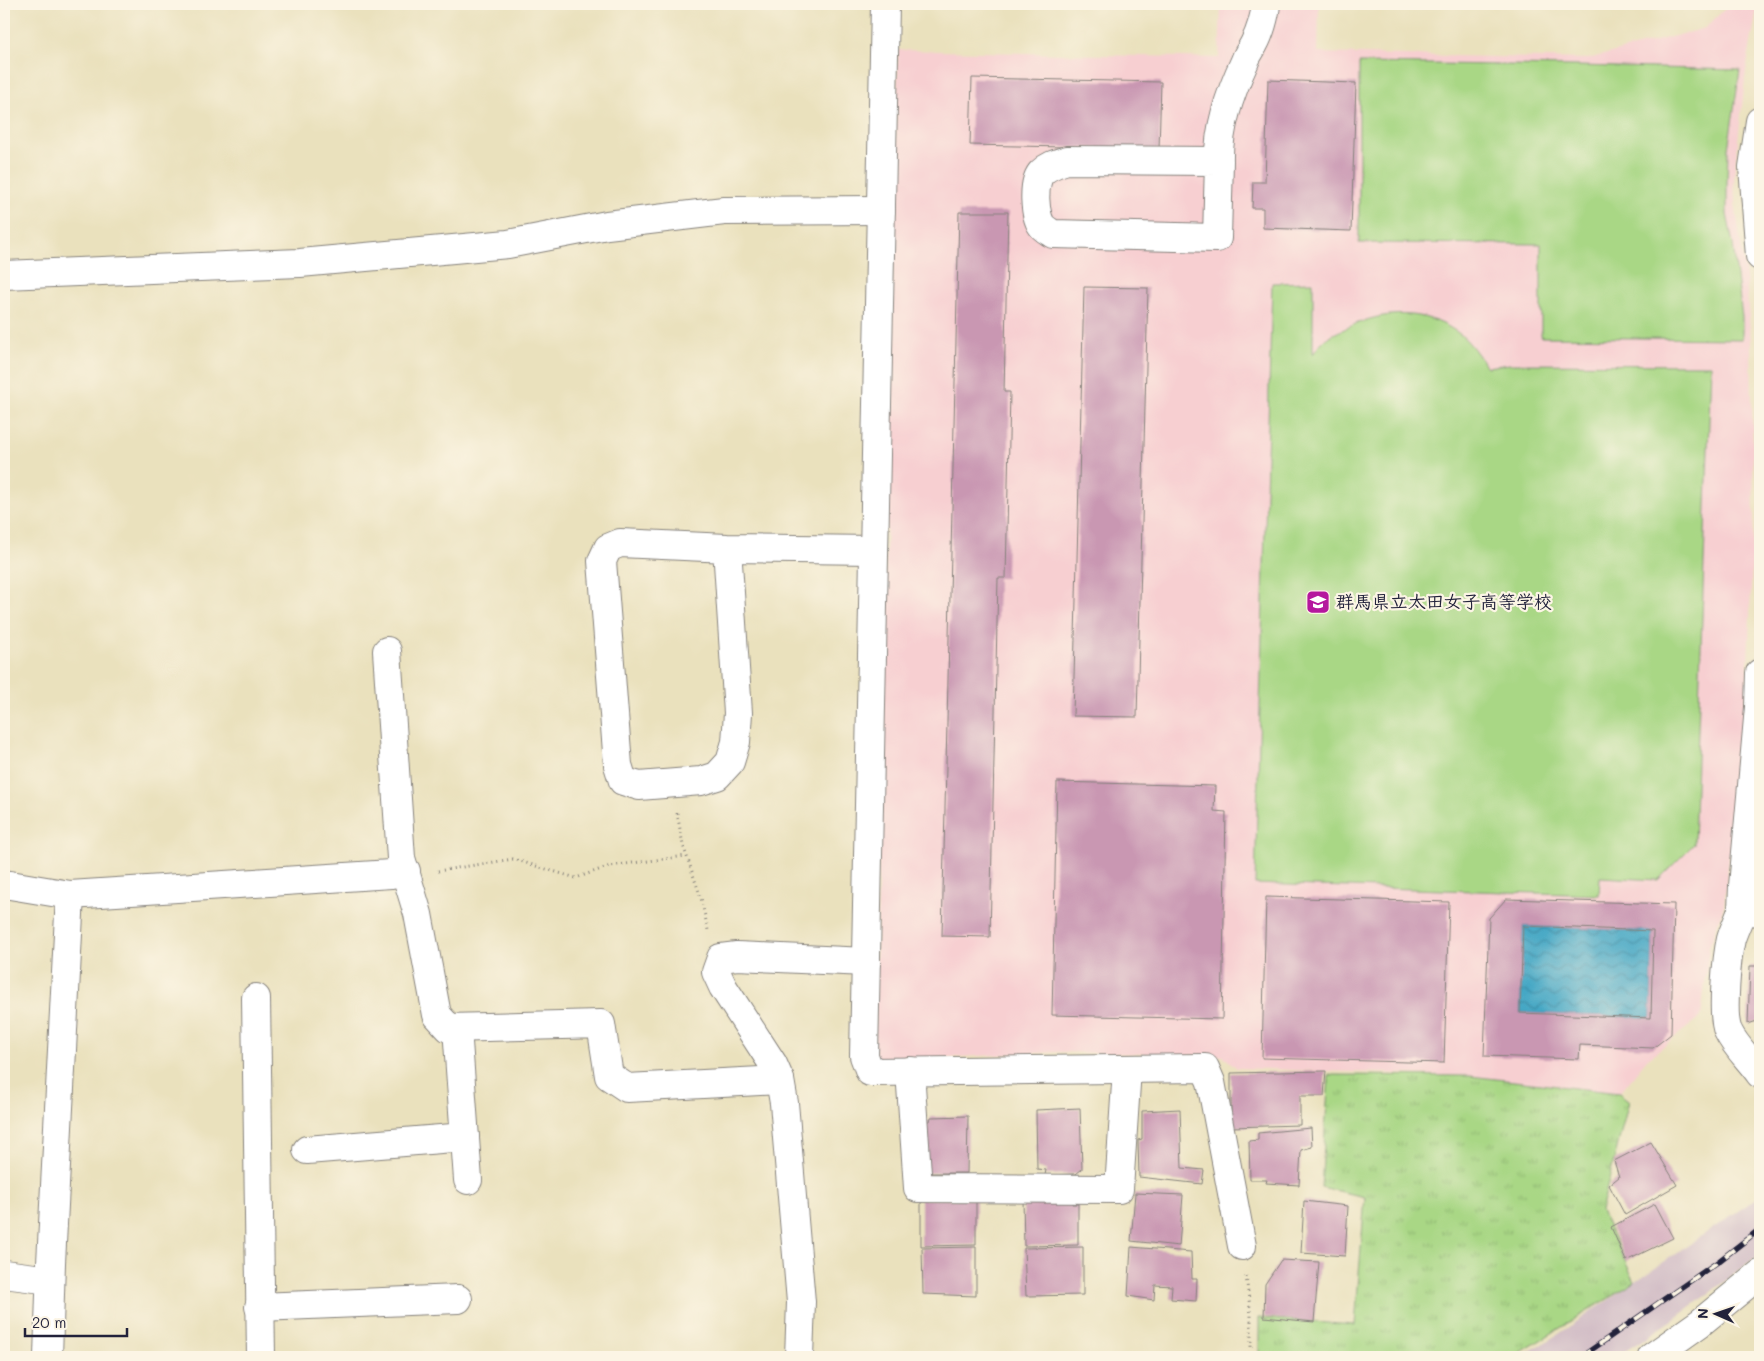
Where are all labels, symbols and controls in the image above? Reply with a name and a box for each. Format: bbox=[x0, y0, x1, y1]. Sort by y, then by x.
school or university icon: 群馬県立太田女子高等学校 bbox=[1305, 589, 1331, 615]
place label: 群馬県立太田女子高等学校 bbox=[1336, 589, 1552, 613]
north arrow bbox=[1692, 1288, 1742, 1338]
scale bar bbox=[25, 1306, 128, 1338]
text: N bbox=[1693, 1308, 1712, 1319]
text: 20 m bbox=[32, 1312, 66, 1332]

